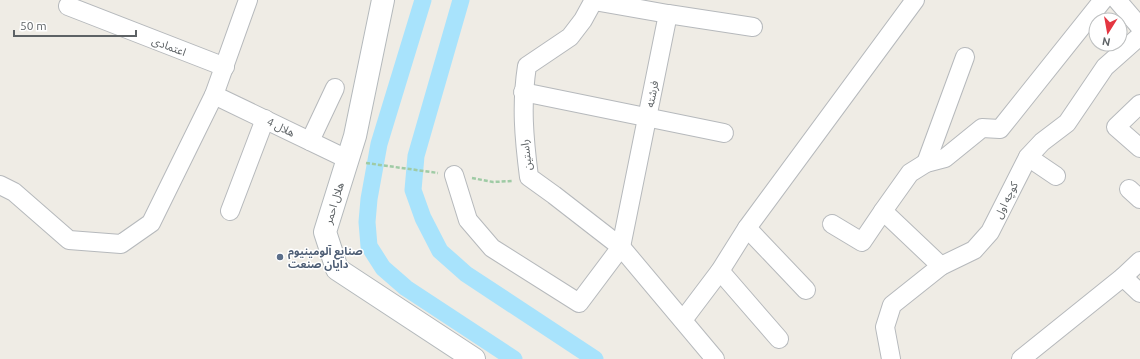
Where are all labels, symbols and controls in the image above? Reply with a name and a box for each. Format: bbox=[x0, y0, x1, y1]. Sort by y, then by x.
scale bar bbox=[14, 12, 136, 38]
north arrow bbox=[1088, 12, 1128, 52]
text: 50 m bbox=[20, 19, 47, 32]
street label: اعتمادی bbox=[150, 34, 188, 59]
text: N bbox=[1101, 35, 1111, 48]
street label: فرشته bbox=[644, 80, 661, 109]
street label: هلال 4 bbox=[265, 115, 297, 139]
street label: راستین bbox=[518, 139, 535, 171]
street label: کوچه اول bbox=[992, 179, 1022, 221]
street label: هلال احمر bbox=[322, 181, 347, 227]
place label: صنايع آلومینیوم دایان صنعت bbox=[288, 245, 363, 271]
marker: صنايع آلومینیوم دایان صنعت bbox=[275, 252, 285, 262]

